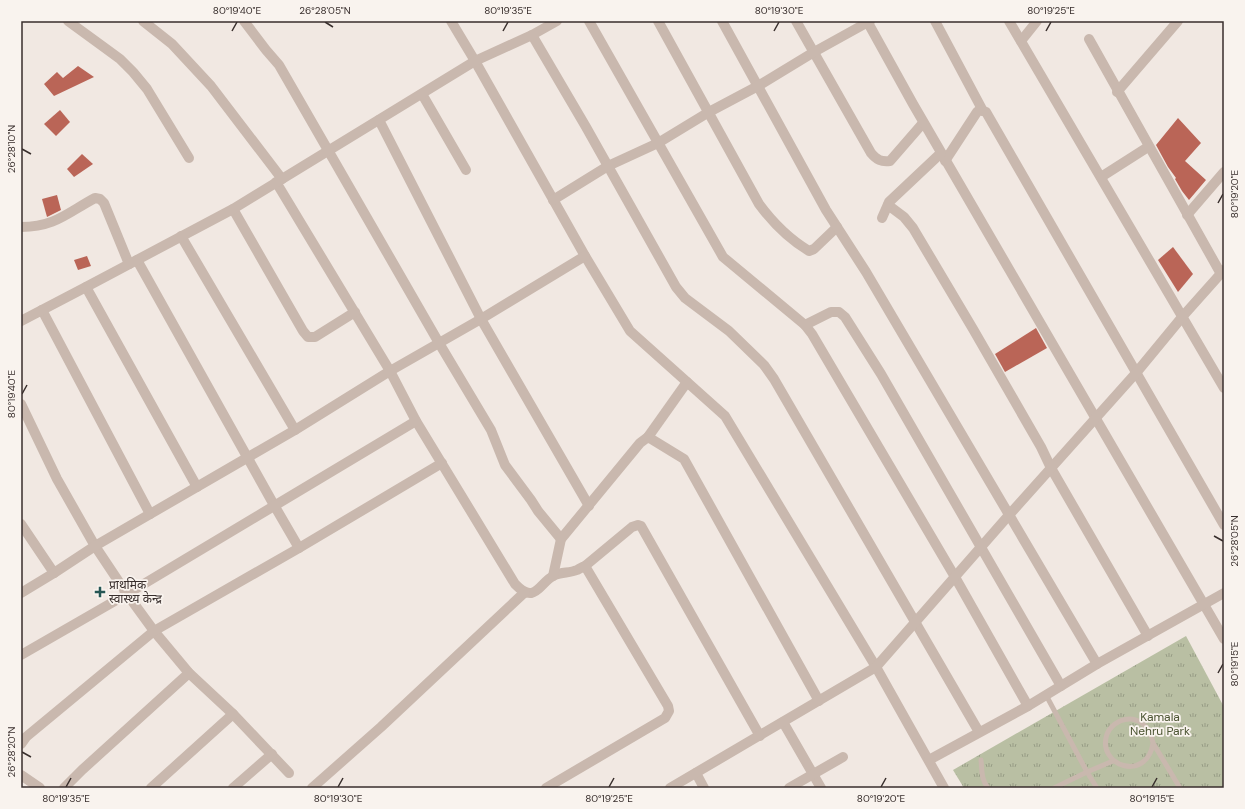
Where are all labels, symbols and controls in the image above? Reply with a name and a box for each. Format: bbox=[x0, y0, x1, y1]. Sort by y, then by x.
text: 80°19'40"E bbox=[213, 4, 261, 17]
text: 26°28'05"N bbox=[299, 4, 351, 17]
text: 80°19'35"E bbox=[484, 4, 532, 17]
text: 80°19'30"E bbox=[755, 4, 804, 17]
text: 80°19'25"E bbox=[1027, 4, 1075, 17]
text: 26°28'10"N bbox=[5, 125, 18, 173]
text: 80°19'20"E bbox=[1228, 169, 1241, 218]
text: 80°19'40"E bbox=[5, 370, 18, 418]
text: 26°28'05"N bbox=[1228, 515, 1241, 567]
place label: प्राथमिक स्वास्थ्य केन्द्र bbox=[109, 577, 163, 607]
marker: प्राथमिक स्वास्थ्य केन्द्र bbox=[94, 586, 106, 598]
text: 80°19'15"E bbox=[1228, 641, 1241, 686]
park label: Kamala Nehru Park bbox=[1130, 709, 1190, 739]
text: 26°28'20"N bbox=[5, 726, 18, 778]
text: 80°19'35"E bbox=[42, 792, 90, 805]
text: 80°19'30"E bbox=[314, 792, 363, 805]
text: 80°19'25"E bbox=[585, 792, 633, 805]
text: 80°19'20"E bbox=[857, 792, 906, 805]
text: 80°19'15"E bbox=[1130, 792, 1175, 805]

